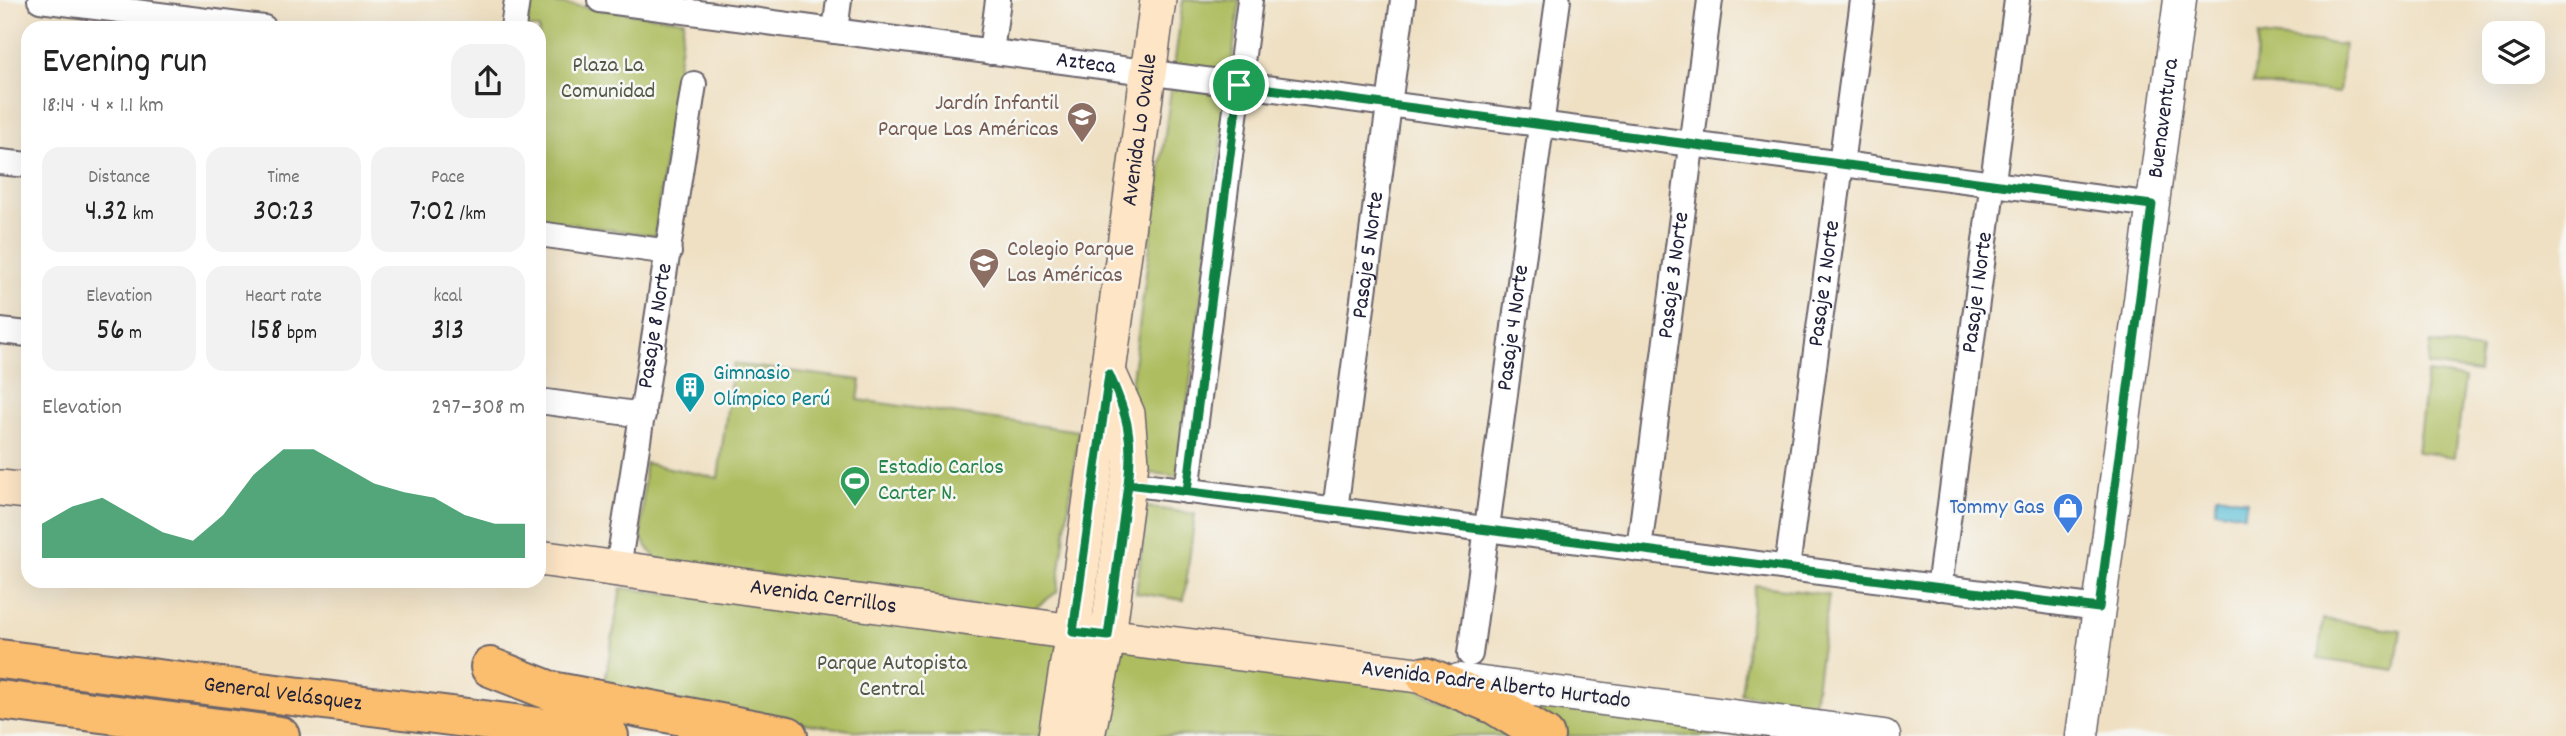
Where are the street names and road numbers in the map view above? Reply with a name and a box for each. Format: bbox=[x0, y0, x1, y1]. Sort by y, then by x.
street label: Azteca bbox=[1054, 44, 1119, 85]
street label: Avenida Lo Ovalle bbox=[1114, 52, 1167, 208]
street label: Buenaventura bbox=[2140, 55, 2189, 180]
street label: Pasaje 5 Norte bbox=[1344, 190, 1394, 321]
street label: Pasaje 3 Norte bbox=[1650, 210, 1699, 341]
street label: Pasaje 2 Norte bbox=[1800, 218, 1850, 349]
street label: Pasaje 1 Norte bbox=[1954, 230, 2003, 355]
street label: Pasaje 8 Norte bbox=[630, 261, 682, 391]
street label: Pasaje 4 Norte bbox=[1489, 263, 1539, 393]
street label: Avenida Cerrillos bbox=[748, 571, 899, 624]
street label: Avenida Padre Alberto Hurtado bbox=[1359, 653, 1633, 719]
street label: General Velásquez bbox=[202, 668, 364, 721]

